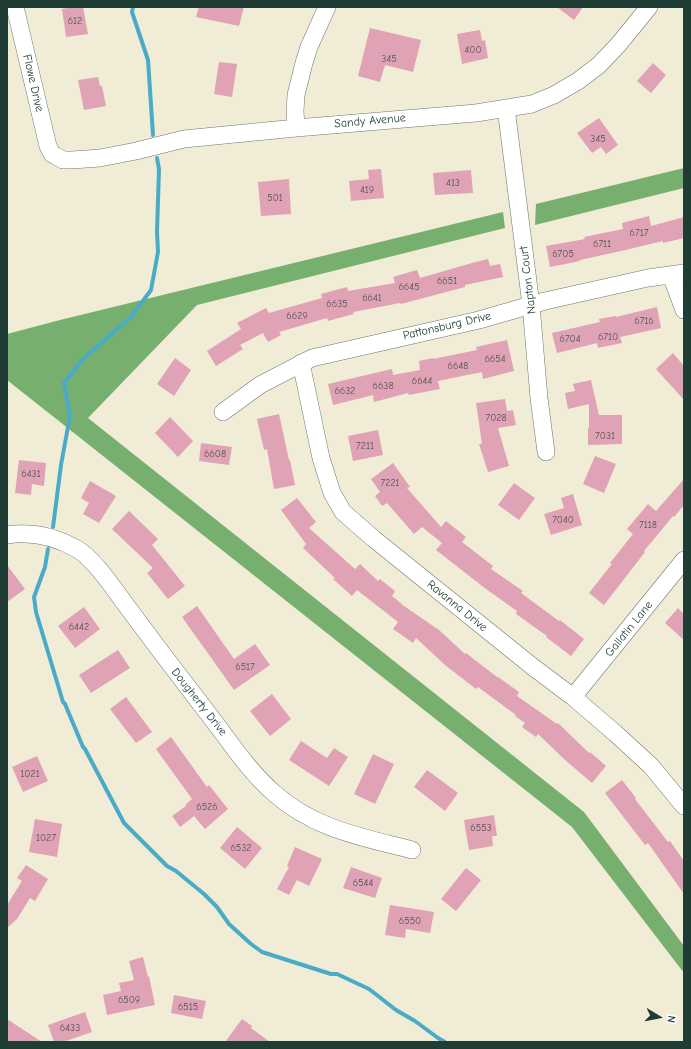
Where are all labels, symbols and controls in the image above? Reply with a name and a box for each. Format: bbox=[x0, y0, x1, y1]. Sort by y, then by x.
house number: 612 bbox=[68, 15, 82, 27]
house number: 400 bbox=[464, 44, 482, 56]
street label: Flowe Drive bbox=[19, 53, 47, 113]
house number: 345 bbox=[381, 53, 397, 65]
street label: Sandy Avenue bbox=[334, 111, 406, 131]
house number: 345 bbox=[590, 133, 606, 145]
house number: 413 bbox=[446, 177, 460, 189]
house number: 419 bbox=[360, 184, 374, 196]
house number: 501 bbox=[267, 192, 283, 204]
house number: 6717 bbox=[630, 227, 648, 239]
house number: 6711 bbox=[593, 238, 611, 250]
street label: Napton Court bbox=[517, 245, 539, 315]
house number: 6705 bbox=[552, 248, 574, 260]
house number: 6651 bbox=[437, 275, 457, 287]
house number: 6645 bbox=[398, 281, 420, 293]
house number: 6641 bbox=[362, 292, 382, 304]
house number: 6635 bbox=[326, 298, 348, 310]
street label: Pattonsburg Drive bbox=[402, 309, 492, 343]
house number: 6629 bbox=[286, 310, 308, 322]
house number: 6716 bbox=[634, 315, 654, 327]
house number: 6710 bbox=[598, 331, 618, 343]
house number: 6704 bbox=[559, 333, 581, 345]
house number: 6654 bbox=[484, 353, 506, 365]
house number: 6648 bbox=[448, 360, 468, 372]
house number: 6644 bbox=[412, 375, 432, 387]
house number: 6638 bbox=[372, 380, 394, 392]
house number: 6632 bbox=[334, 385, 356, 397]
house number: 7028 bbox=[485, 412, 507, 424]
house number: 7031 bbox=[595, 430, 615, 442]
house number: 7211 bbox=[356, 440, 374, 452]
house number: 6608 bbox=[204, 448, 226, 460]
house number: 6431 bbox=[21, 468, 41, 480]
house number: 7221 bbox=[380, 477, 400, 489]
house number: 7040 bbox=[552, 514, 574, 526]
house number: 7118 bbox=[639, 519, 657, 531]
street label: Ravanna Drive bbox=[424, 577, 490, 635]
street label: Gallatin Lane bbox=[602, 598, 656, 660]
house number: 6442 bbox=[69, 621, 89, 633]
house number: 6517 bbox=[235, 661, 255, 673]
street label: Dougherty Drive bbox=[168, 665, 230, 739]
house number: 1021 bbox=[20, 768, 40, 780]
house number: 6526 bbox=[196, 801, 218, 813]
house number: 6553 bbox=[470, 822, 492, 834]
house number: 1027 bbox=[36, 832, 56, 844]
house number: 6532 bbox=[230, 842, 252, 854]
house number: 6544 bbox=[353, 877, 373, 889]
house number: 6550 bbox=[399, 915, 421, 927]
house number: 6509 bbox=[118, 994, 140, 1006]
north arrow bbox=[639, 997, 679, 1037]
house number: 6515 bbox=[178, 1001, 198, 1013]
text: N bbox=[664, 1015, 678, 1024]
house number: 6433 bbox=[60, 1022, 80, 1034]

